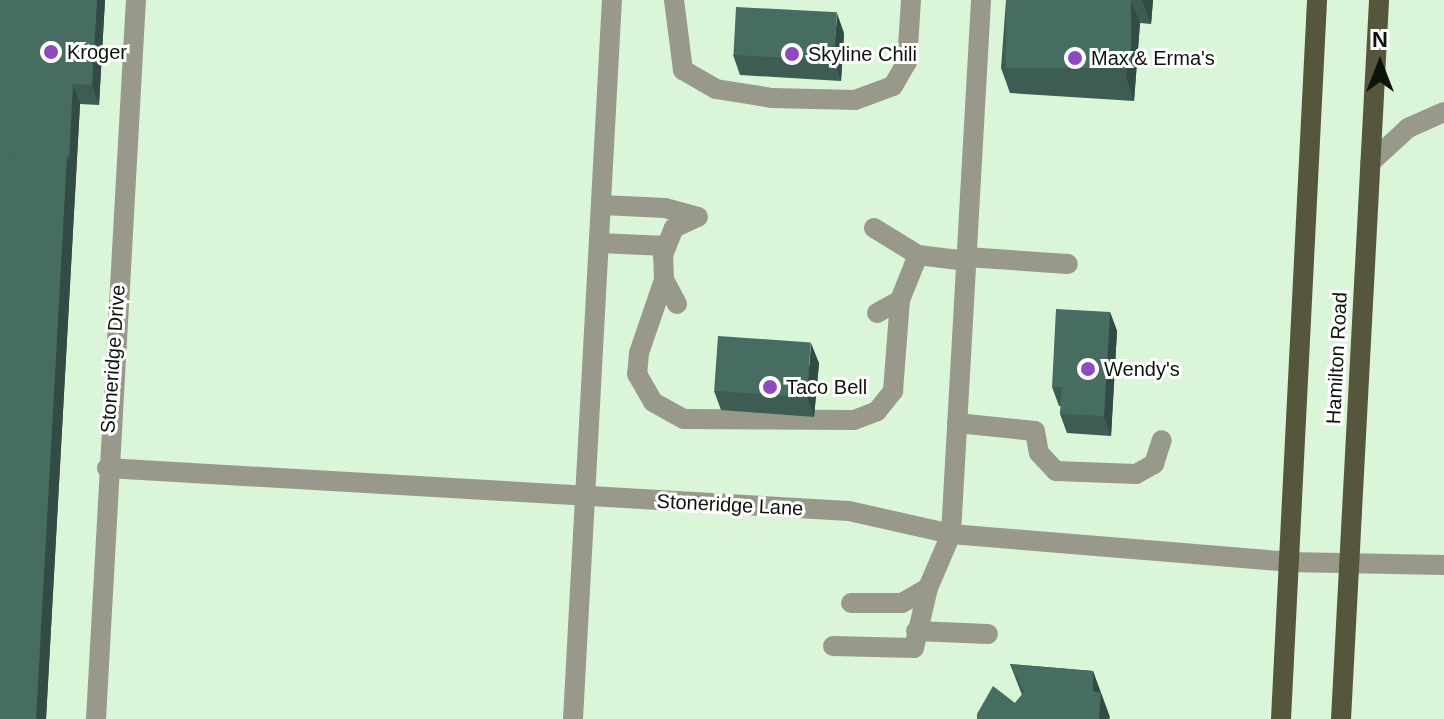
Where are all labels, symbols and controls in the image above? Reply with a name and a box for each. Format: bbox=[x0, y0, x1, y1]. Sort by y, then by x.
north arrow bbox=[1340, 24, 1420, 104]
text: N bbox=[1372, 27, 1388, 52]
place label: Kroger bbox=[67, 40, 127, 64]
place label: Skyline Chili bbox=[808, 42, 917, 66]
marker: Kroger bbox=[42, 43, 60, 61]
marker: Skyline Chili bbox=[783, 45, 801, 63]
place label: Max & Erma's bbox=[1091, 46, 1215, 70]
marker: Max & Erma's bbox=[1066, 49, 1084, 67]
street label: Stoneridge Drive bbox=[96, 284, 130, 434]
street label: Hamilton Road bbox=[1322, 291, 1352, 425]
place label: Wendy's bbox=[1104, 357, 1180, 381]
marker: Wendy's bbox=[1079, 360, 1097, 378]
place label: Taco Bell bbox=[786, 375, 867, 399]
marker: Taco Bell bbox=[761, 378, 779, 396]
street label: Stoneridge Lane bbox=[656, 489, 804, 521]

